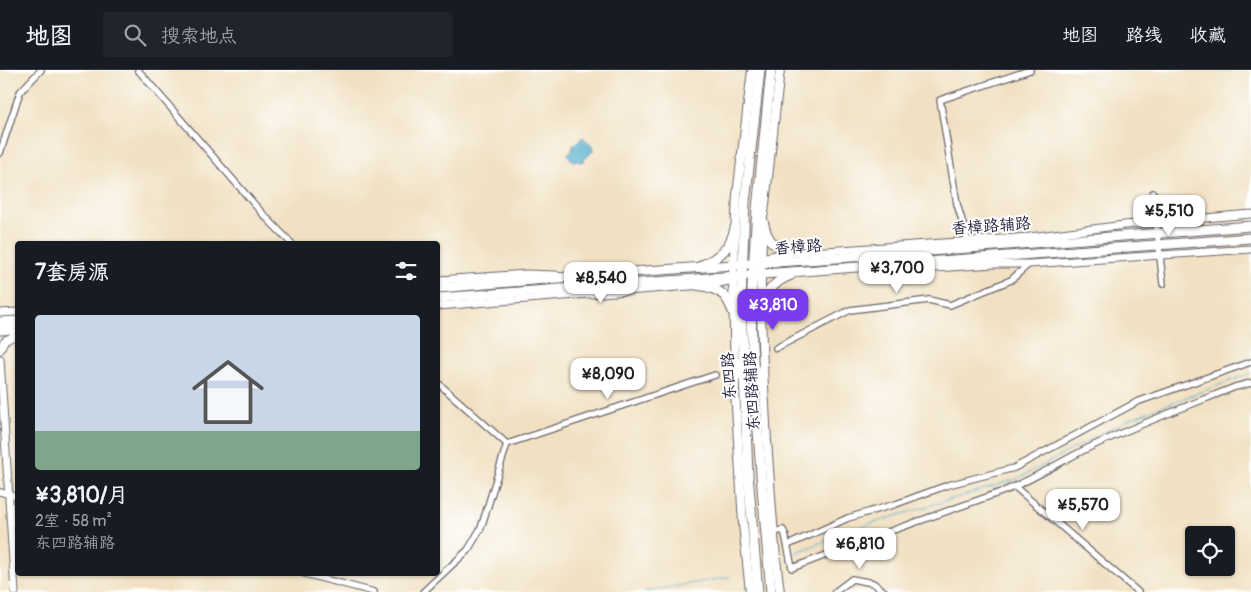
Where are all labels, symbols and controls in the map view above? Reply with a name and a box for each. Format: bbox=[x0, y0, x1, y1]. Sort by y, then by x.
search box bbox=[103, 12, 453, 57]
icon: search bbox=[121, 21, 149, 49]
text: 地图 bbox=[25, 22, 73, 51]
text: 搜索地点 bbox=[161, 24, 237, 48]
text: 地图 bbox=[1062, 24, 1098, 47]
text: 路线 bbox=[1126, 24, 1162, 47]
text: 收藏 bbox=[1190, 24, 1226, 47]
pin: ¥5,510 bbox=[1128, 194, 1210, 237]
text: ¥5,510 bbox=[1144, 201, 1194, 221]
street label: 香樟路辅路 bbox=[950, 213, 1032, 239]
street label: 香樟路 bbox=[773, 235, 823, 259]
pin: ¥3,700 bbox=[856, 252, 938, 294]
icon: filters bbox=[392, 257, 420, 285]
text: ¥3,700 bbox=[870, 258, 924, 278]
text: 7套房源 bbox=[35, 259, 109, 286]
pin: ¥8,540 bbox=[560, 262, 642, 304]
text: ¥8,540 bbox=[575, 268, 627, 288]
pin: ¥3,810 bbox=[732, 288, 814, 331]
text: ¥3,810 bbox=[748, 295, 798, 315]
icon: home bbox=[183, 347, 273, 437]
street label: 东四路辅路 bbox=[740, 350, 764, 431]
street label: 东四路 bbox=[718, 351, 740, 400]
pin: ¥8,090 bbox=[567, 358, 649, 400]
text: ¥8,090 bbox=[581, 364, 635, 384]
text: ¥3,810/月 bbox=[35, 482, 128, 509]
pin: ¥5,570 bbox=[1042, 488, 1124, 531]
text: ¥5,570 bbox=[1057, 495, 1109, 515]
text: 2室 · 58 m² bbox=[35, 511, 112, 531]
map controls bbox=[1185, 526, 1235, 576]
button: locate bbox=[1185, 526, 1235, 576]
pin: ¥6,810 bbox=[819, 528, 901, 570]
text: 东四路辅路 bbox=[35, 533, 115, 553]
text: ¥6,810 bbox=[835, 534, 885, 554]

